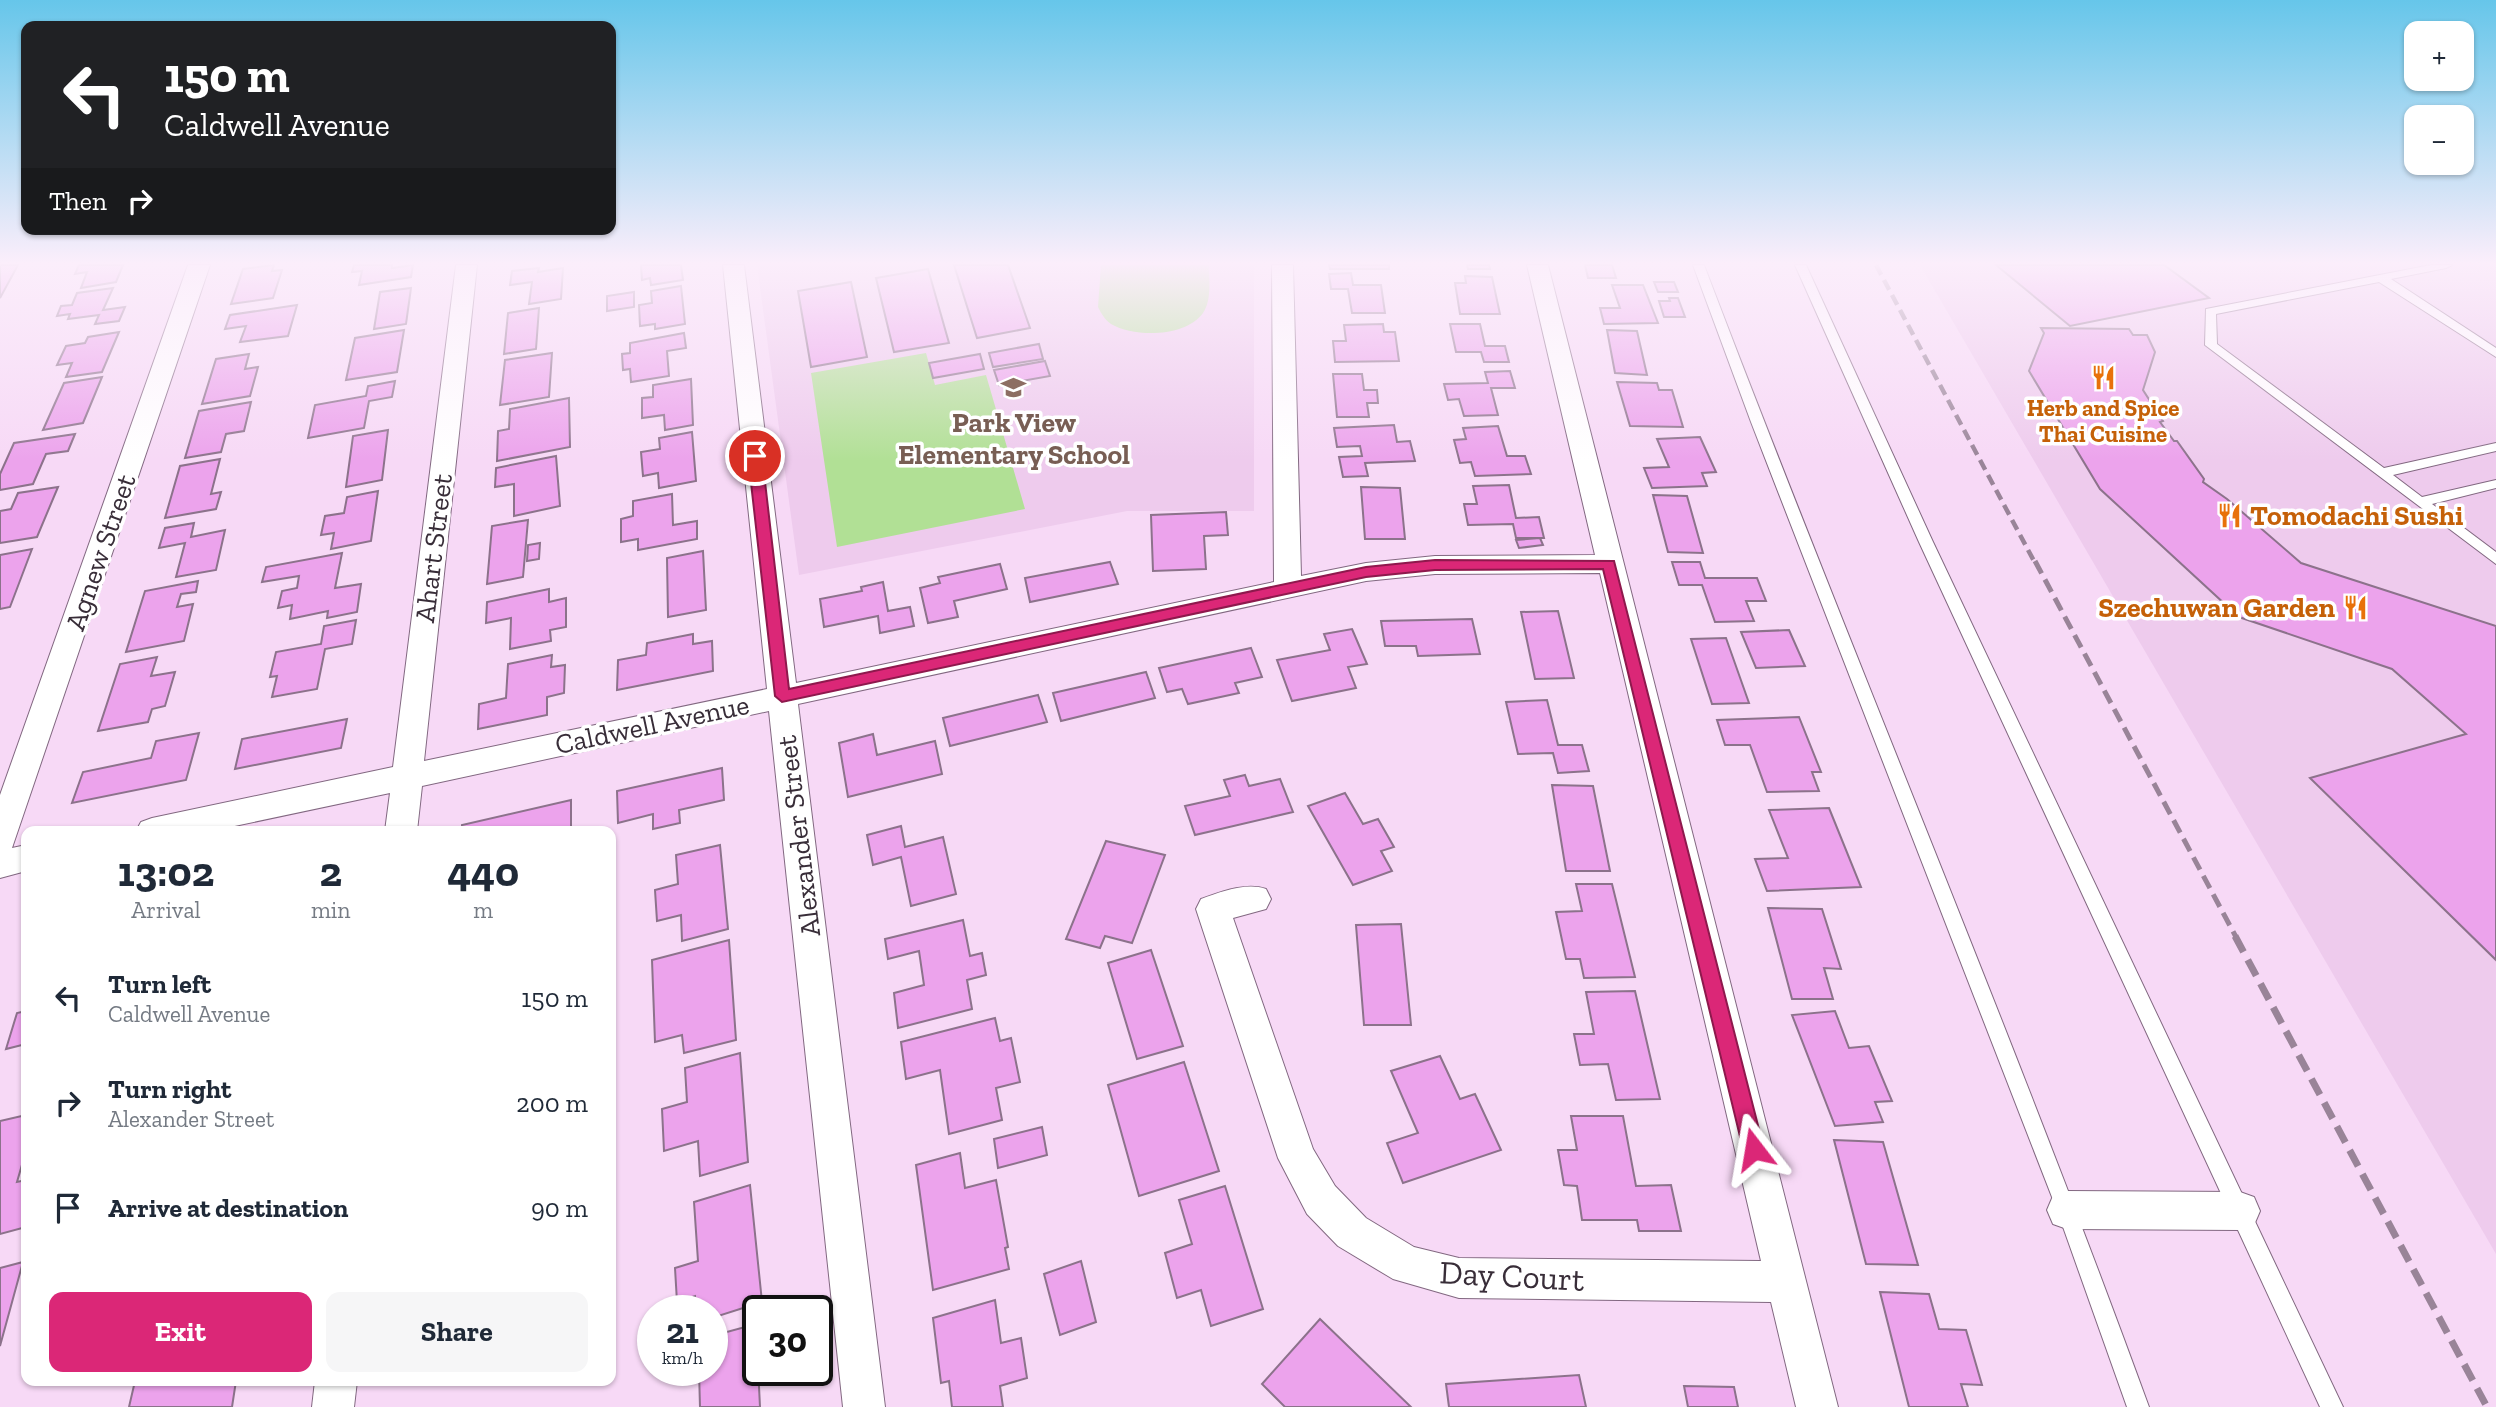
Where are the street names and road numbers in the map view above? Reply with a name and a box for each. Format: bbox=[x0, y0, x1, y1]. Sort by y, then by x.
street label: Agnew Street bbox=[58, 469, 143, 635]
street label: Ahart Street bbox=[408, 471, 459, 624]
street label: Caldwell Avenue bbox=[552, 688, 752, 761]
street label: Alexander Street bbox=[770, 733, 827, 938]
street label: Day Court bbox=[1439, 1252, 1586, 1299]

